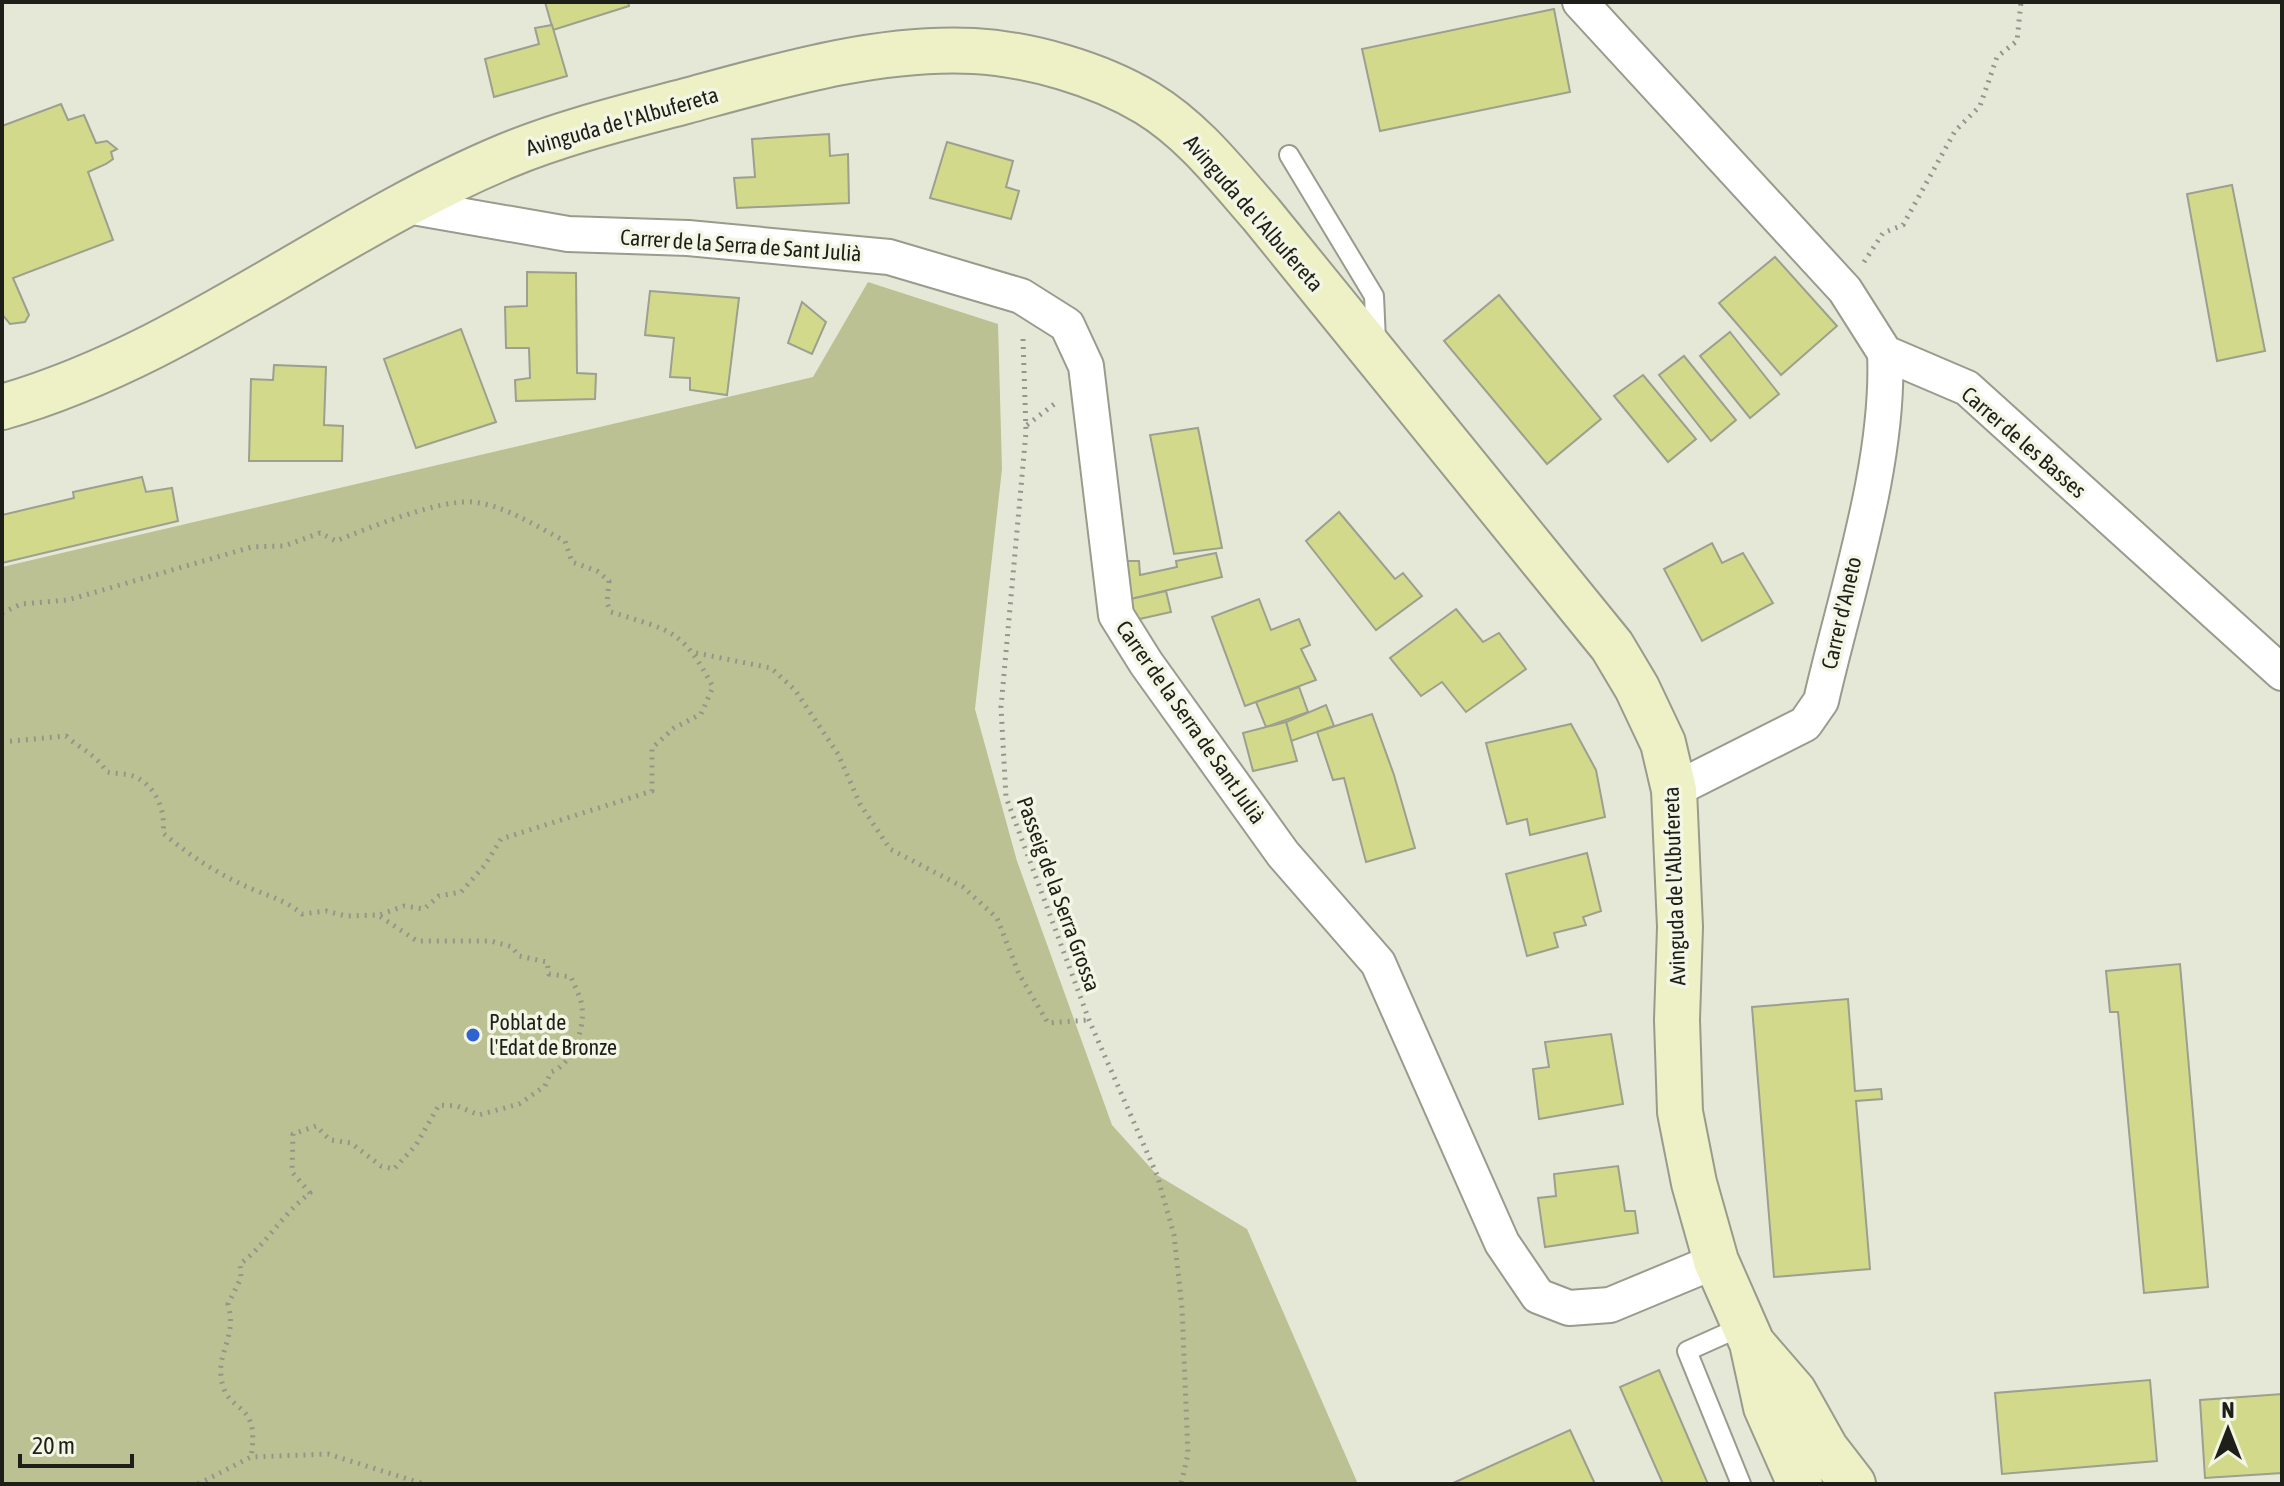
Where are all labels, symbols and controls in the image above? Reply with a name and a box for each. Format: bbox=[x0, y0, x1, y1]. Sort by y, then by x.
street label: Avinguda de l'Albufereta bbox=[523, 81, 721, 161]
street label: Avinguda de l'Albufereta bbox=[1179, 129, 1329, 297]
street label: Carrer de la Serra de Sant Julià bbox=[619, 224, 863, 266]
street label: Carrer de les Basses bbox=[1956, 381, 2092, 503]
street label: Carrer d'Aneto bbox=[1815, 554, 1867, 672]
street label: Carrer de la Serra de Sant Julià bbox=[1111, 615, 1271, 829]
street label: Avinguda de l'Albufereta bbox=[1658, 786, 1690, 986]
street label: Passeig de la Serra Grossa bbox=[1012, 793, 1106, 995]
place label: Poblat de l'Edat de Bronze bbox=[489, 1009, 617, 1060]
marker: Poblat de l'Edat de Bronze bbox=[464, 1026, 482, 1044]
north arrow bbox=[2188, 1390, 2268, 1470]
text: N bbox=[2222, 1397, 2234, 1423]
scale bar bbox=[20, 1418, 132, 1468]
text: 20 m bbox=[32, 1432, 75, 1459]

